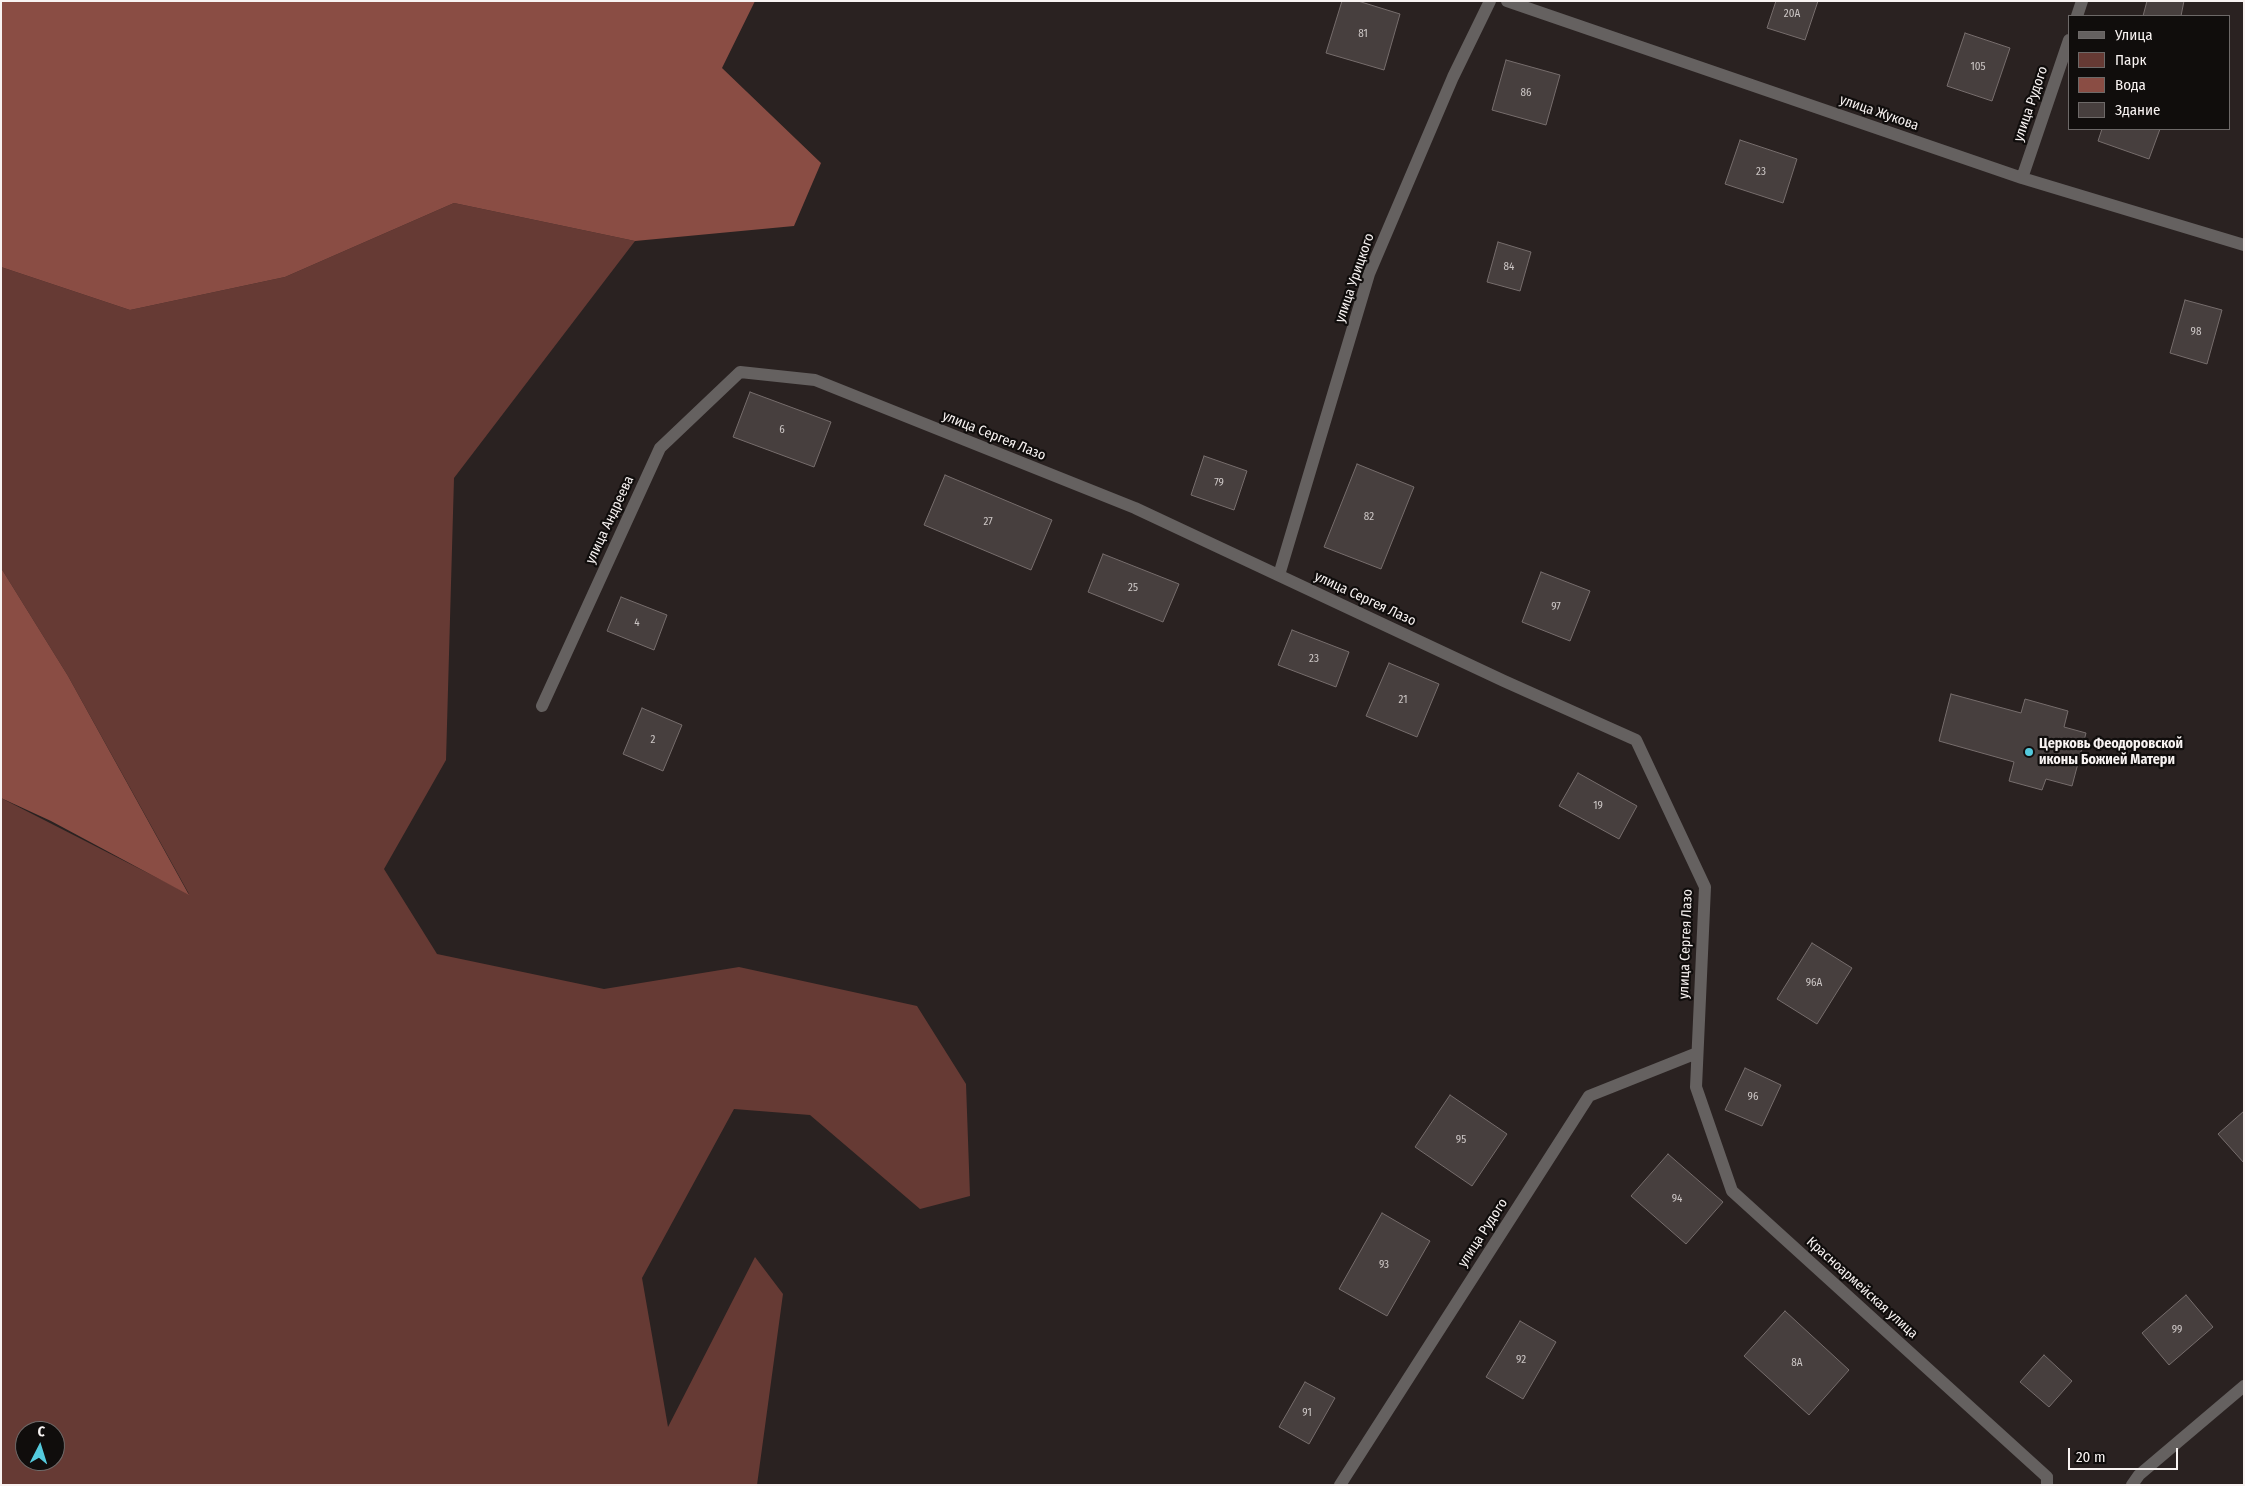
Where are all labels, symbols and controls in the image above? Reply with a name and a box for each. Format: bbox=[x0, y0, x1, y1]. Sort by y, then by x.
house number: 20А bbox=[1784, 7, 1800, 21]
legend bbox=[2068, 15, 2230, 130]
text: Улица bbox=[2115, 26, 2153, 44]
house number: 81 bbox=[1358, 27, 1368, 41]
text: Парк bbox=[2115, 51, 2146, 69]
house number: 105 bbox=[1970, 60, 1986, 74]
street label: улица Рудого bbox=[2010, 64, 2052, 144]
text: Вода bbox=[2115, 76, 2146, 94]
house number: 86 bbox=[1521, 86, 1531, 100]
street label: улица Жукова bbox=[1837, 92, 1921, 134]
text: Здание bbox=[2115, 101, 2161, 119]
house number: 23 bbox=[1756, 165, 1766, 179]
street label: улица Урицкого bbox=[1332, 231, 1378, 325]
house number: 84 bbox=[1504, 260, 1514, 274]
house number: 98 bbox=[2191, 325, 2201, 339]
street label: улица Сергея Лазо bbox=[940, 408, 1048, 464]
house number: 6 bbox=[779, 423, 785, 437]
street label: улица Андреева bbox=[582, 473, 638, 567]
house number: 79 bbox=[1214, 476, 1224, 490]
house number: 82 bbox=[1364, 510, 1374, 524]
house number: 27 bbox=[983, 515, 993, 529]
street label: улица Сергея Лазо bbox=[1311, 568, 1419, 630]
house number: 25 bbox=[1128, 581, 1138, 595]
house number: 97 bbox=[1551, 600, 1561, 614]
house number: 4 bbox=[634, 616, 640, 630]
house number: 23 bbox=[1309, 652, 1319, 666]
house number: 21 bbox=[1399, 693, 1407, 707]
house number: 2 bbox=[651, 733, 655, 747]
place label: Церковь Феодоровской иконы Божией Матери bbox=[2039, 736, 2183, 769]
marker: Церковь Феодоровской иконы Божией Матери bbox=[2023, 746, 2035, 758]
house number: 19 bbox=[1593, 799, 1603, 813]
street label: улица Сергея Лазо bbox=[1676, 889, 1696, 999]
house number: 96А bbox=[1806, 976, 1822, 990]
house number: 96 bbox=[1748, 1090, 1758, 1104]
house number: 95 bbox=[1456, 1133, 1466, 1147]
house number: 94 bbox=[1672, 1192, 1682, 1206]
street label: улица Рудого bbox=[1455, 1195, 1511, 1271]
street label: Красноармейская улица bbox=[1803, 1234, 1921, 1342]
house number: 93 bbox=[1379, 1258, 1389, 1272]
house number: 99 bbox=[2172, 1323, 2182, 1337]
house number: 92 bbox=[1516, 1353, 1526, 1367]
house number: 8А bbox=[1791, 1356, 1803, 1370]
house number: 91 bbox=[1302, 1406, 1312, 1420]
north arrow bbox=[15, 1421, 65, 1471]
text: С bbox=[37, 1423, 46, 1440]
scale bar bbox=[2070, 1438, 2180, 1470]
text: 20 m bbox=[2076, 1448, 2106, 1466]

